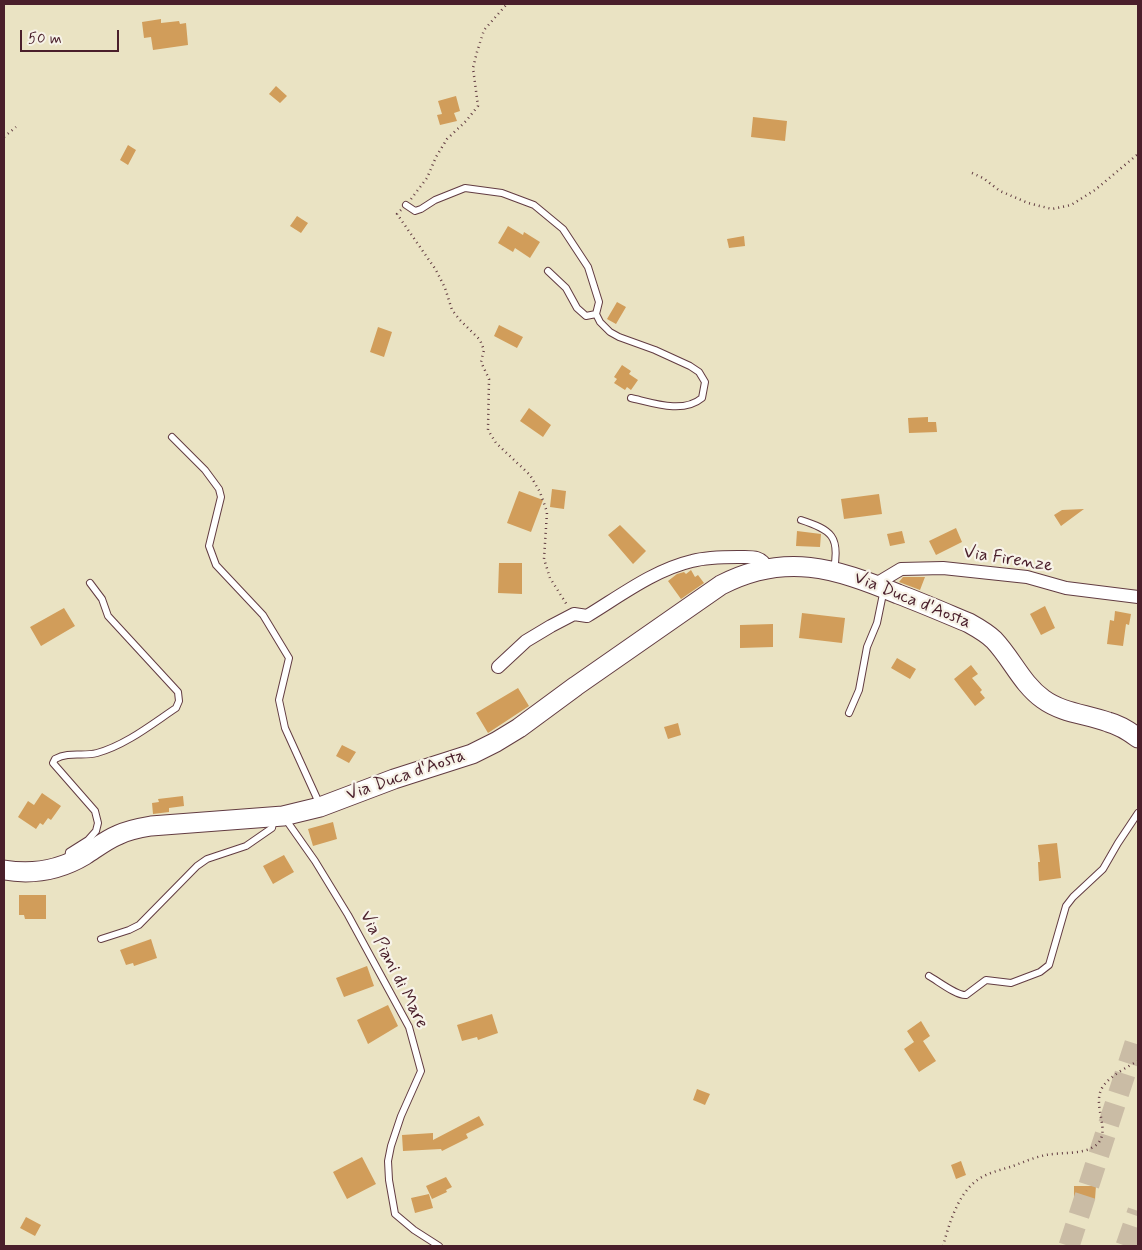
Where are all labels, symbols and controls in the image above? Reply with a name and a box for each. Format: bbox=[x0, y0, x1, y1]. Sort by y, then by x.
scale bar bbox=[22, 20, 121, 52]
text: 50 m bbox=[28, 29, 62, 49]
street label: Via Firenze bbox=[962, 542, 1054, 578]
street label: Via Duca d'Aosta bbox=[850, 568, 974, 634]
street label: Via Duca d'Aosta bbox=[344, 746, 468, 806]
street label: Via Piani di Mare bbox=[354, 908, 432, 1032]

